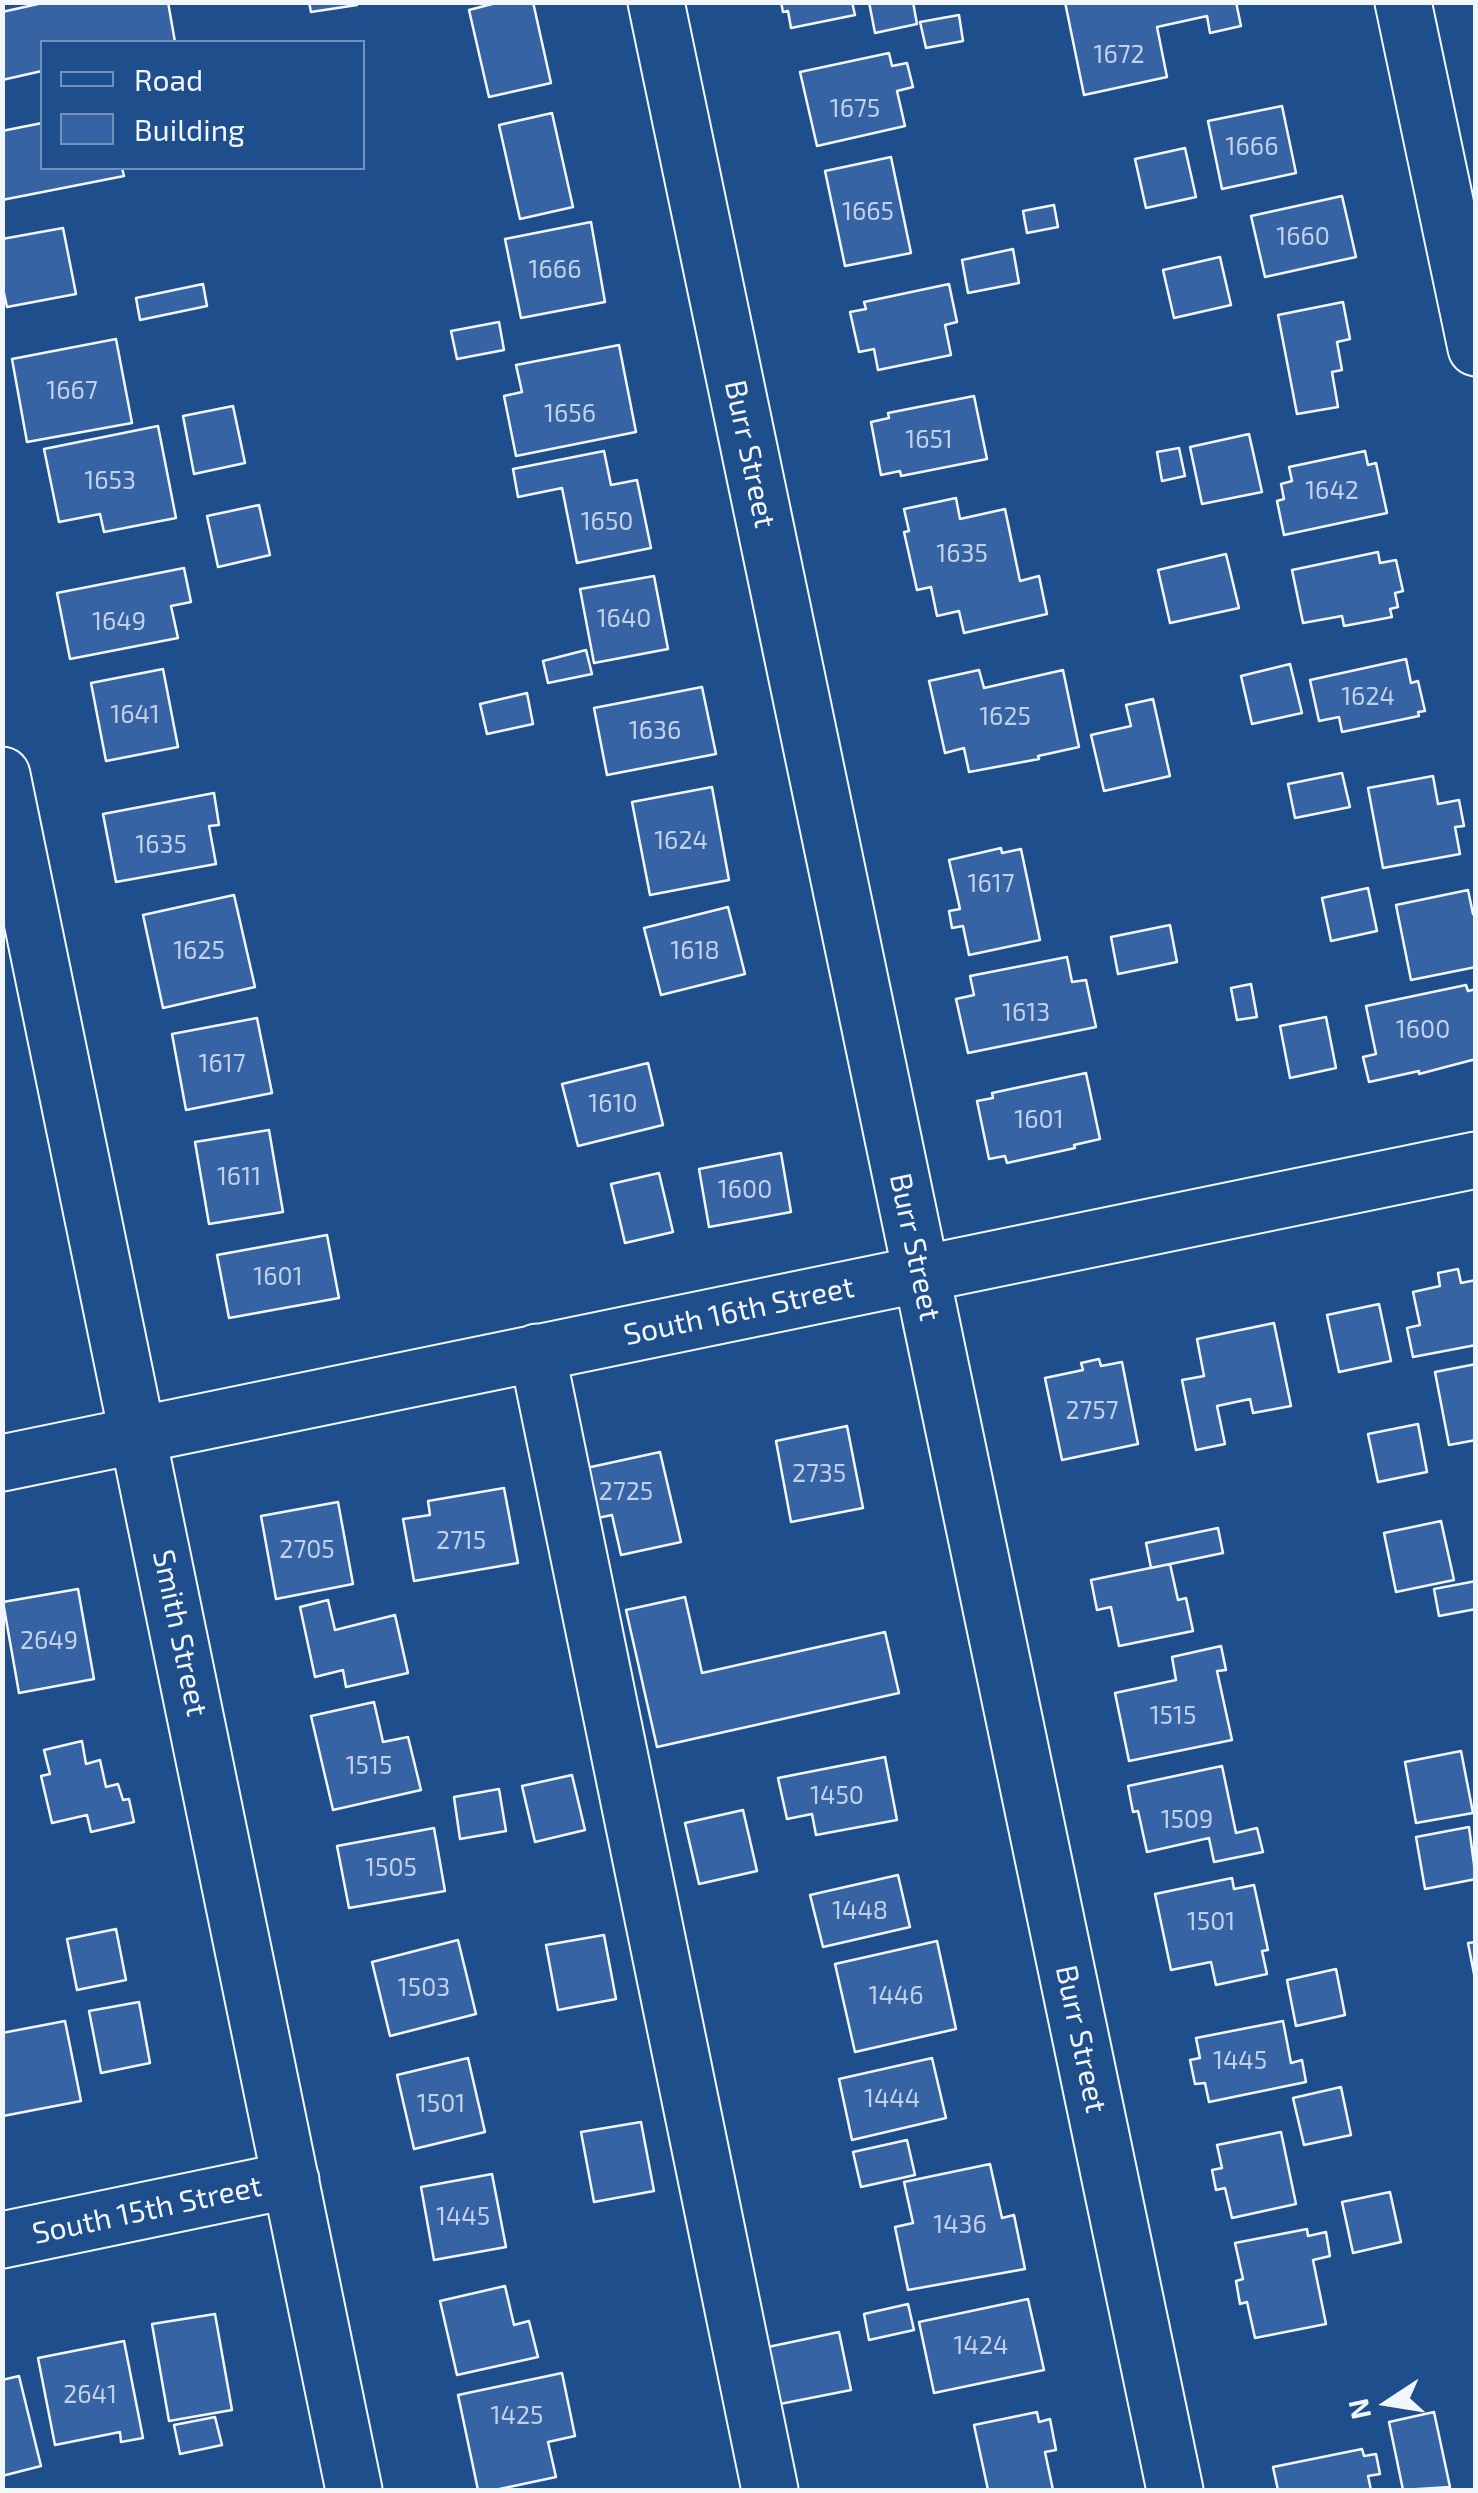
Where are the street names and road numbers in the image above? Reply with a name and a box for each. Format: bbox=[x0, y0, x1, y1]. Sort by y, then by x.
street label: Burr Street bbox=[717, 377, 783, 531]
street label: Burr Street bbox=[882, 1170, 948, 1324]
street label: South 16th Street bbox=[621, 1269, 857, 1353]
street label: Smith Street bbox=[145, 1546, 215, 1720]
street label: Burr Street bbox=[1048, 1962, 1114, 2116]
street label: South 15th Street bbox=[29, 2168, 265, 2252]

